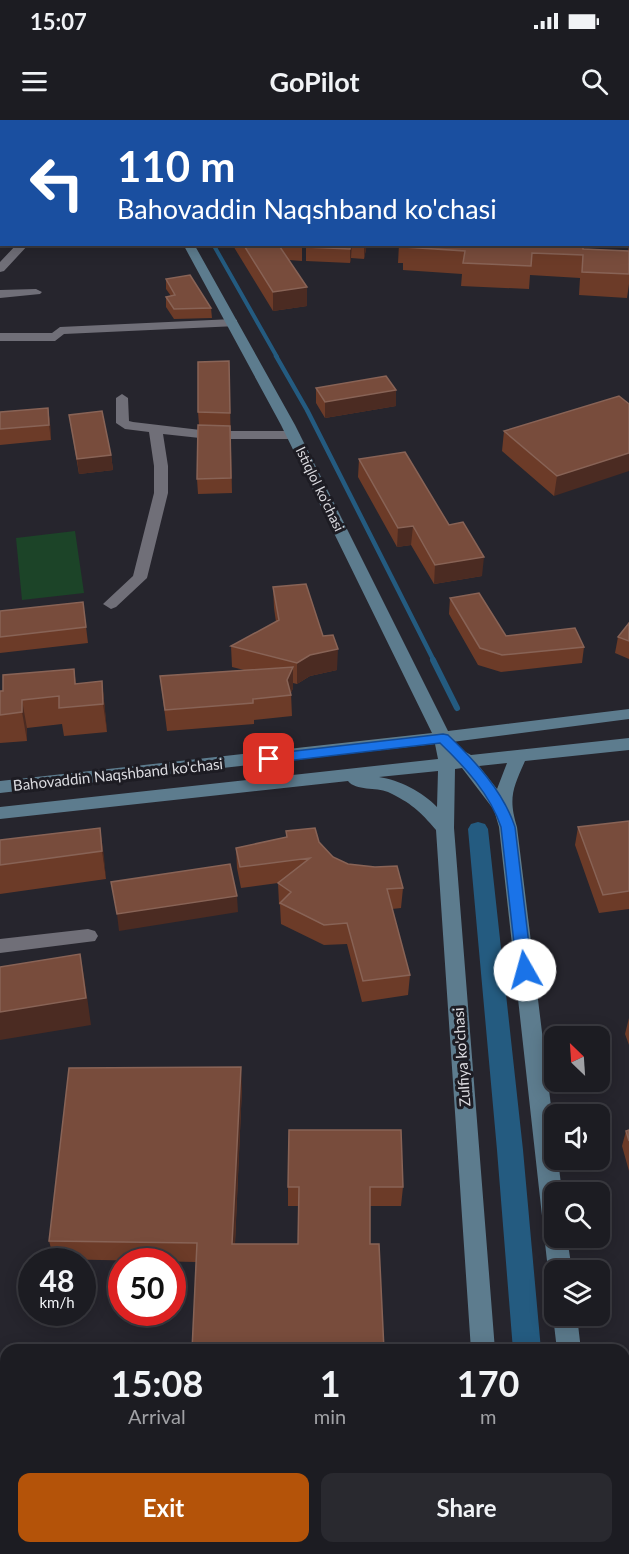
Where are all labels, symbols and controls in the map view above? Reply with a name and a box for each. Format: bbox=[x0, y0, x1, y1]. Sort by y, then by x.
text: 15:07 bbox=[30, 8, 87, 35]
icon: menu bbox=[18, 65, 51, 98]
text: GoPilot bbox=[269, 65, 360, 98]
icon: search bbox=[578, 65, 611, 98]
text: 110 m bbox=[117, 141, 235, 191]
icon: left bbox=[18, 144, 96, 222]
text: Bahovaddin Naqshband ko'chasi bbox=[117, 192, 497, 225]
street label: Istiqlol ko'chasi bbox=[293, 444, 348, 534]
pin bbox=[243, 733, 294, 784]
icon: arrive bbox=[252, 742, 285, 775]
street label: Bahovaddin Naqshband ko'chasi bbox=[12, 754, 224, 794]
position arrow bbox=[493, 938, 557, 1002]
street label: Zulfiya ko'chasi bbox=[449, 1007, 473, 1107]
north arrow bbox=[544, 1026, 610, 1092]
map controls bbox=[544, 1026, 610, 1326]
button: sound bbox=[544, 1104, 610, 1170]
button: search bbox=[544, 1182, 610, 1248]
speed limit sign: 50 bbox=[108, 1248, 186, 1326]
button: layers bbox=[544, 1260, 610, 1326]
text: 48 bbox=[40, 1262, 74, 1298]
text: km/h bbox=[39, 1293, 75, 1311]
text: 15:08 bbox=[111, 1361, 203, 1405]
text: 1 bbox=[320, 1361, 341, 1405]
text: 170 bbox=[457, 1361, 519, 1405]
text: Arrival bbox=[128, 1404, 186, 1428]
text: min bbox=[314, 1404, 346, 1428]
text: m bbox=[480, 1404, 496, 1428]
button: Exit bbox=[18, 1473, 309, 1542]
button: Share bbox=[321, 1473, 612, 1542]

